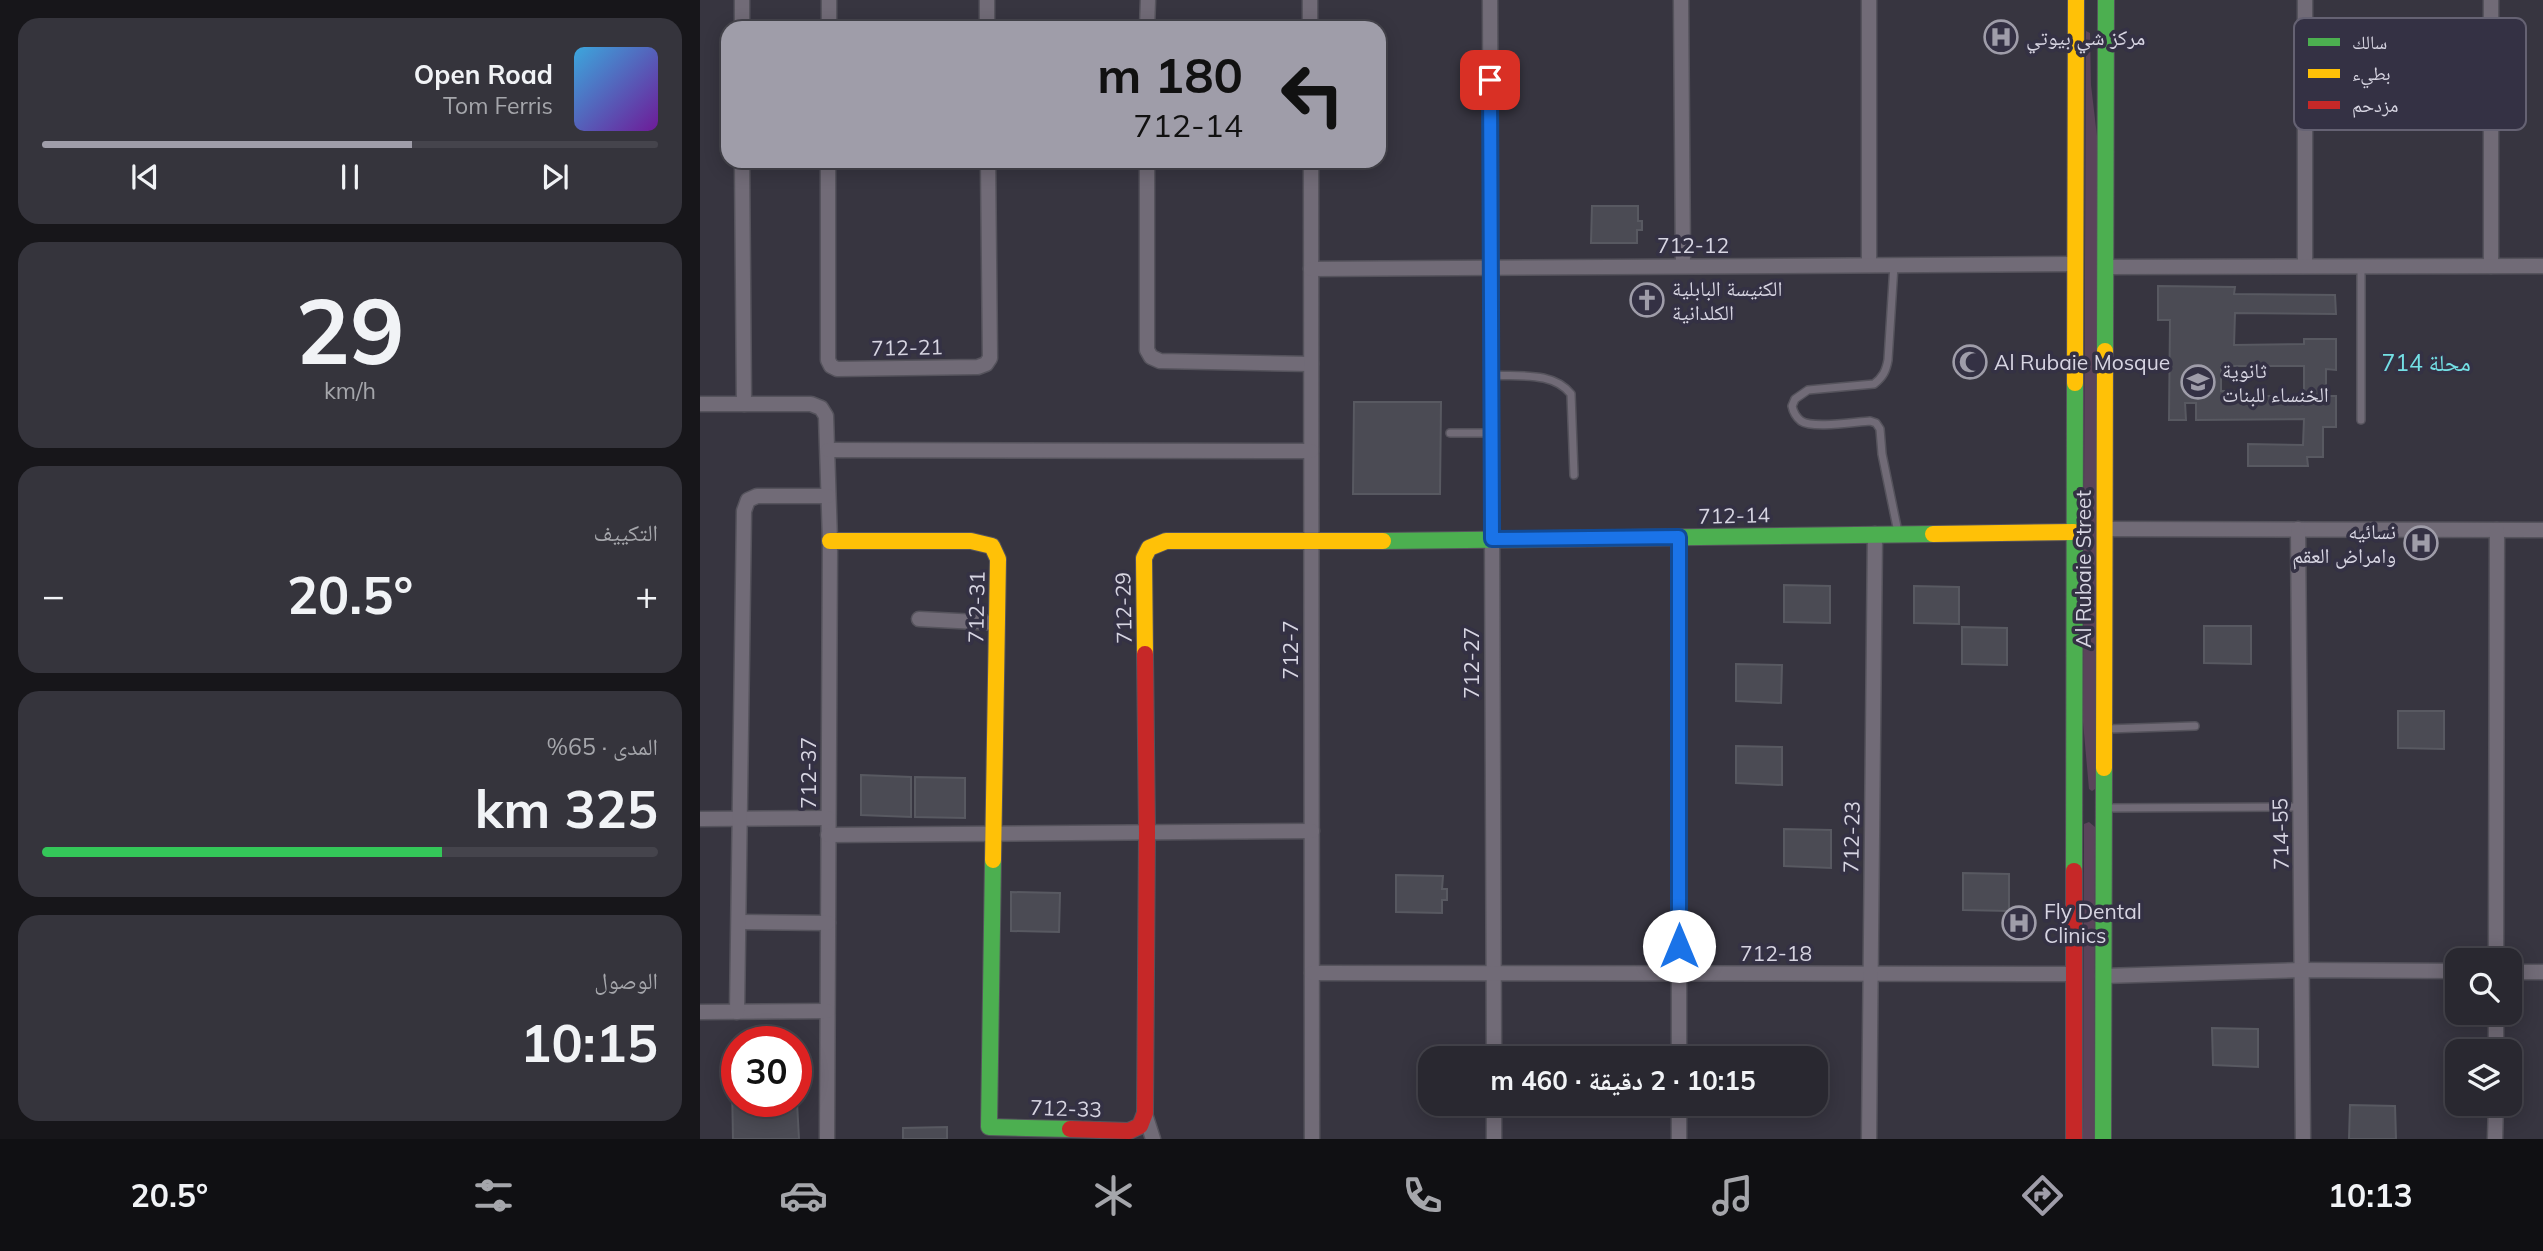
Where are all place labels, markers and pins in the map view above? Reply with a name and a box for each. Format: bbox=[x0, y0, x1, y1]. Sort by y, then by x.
hospital icon: مركز شي بيوتي bbox=[1982, 18, 2020, 56]
place label: مركز شي بيوتي bbox=[2026, 24, 2145, 54]
pin bbox=[1460, 50, 1520, 110]
place label: الكنيسة البابلية الكلدانية bbox=[1672, 275, 1783, 325]
church icon: الكنيسة البابلية الكلدانية bbox=[1628, 281, 1666, 319]
mosque icon: Al Rubaie Mosque bbox=[1951, 343, 1989, 381]
place label: Al Rubaie Mosque bbox=[1994, 349, 2170, 375]
place label: ثانوية الخنساء للبنات bbox=[2222, 357, 2329, 407]
school or university icon: ثانوية الخنساء للبنات bbox=[2179, 363, 2217, 401]
place label: نسائيه وامراض العقم bbox=[2292, 518, 2396, 570]
hospital icon: نسائيه وامراض العقم bbox=[2402, 524, 2440, 562]
place label: Fly Dental Clinics bbox=[2044, 898, 2142, 948]
hospital icon: Fly Dental Clinics bbox=[2000, 904, 2038, 942]

